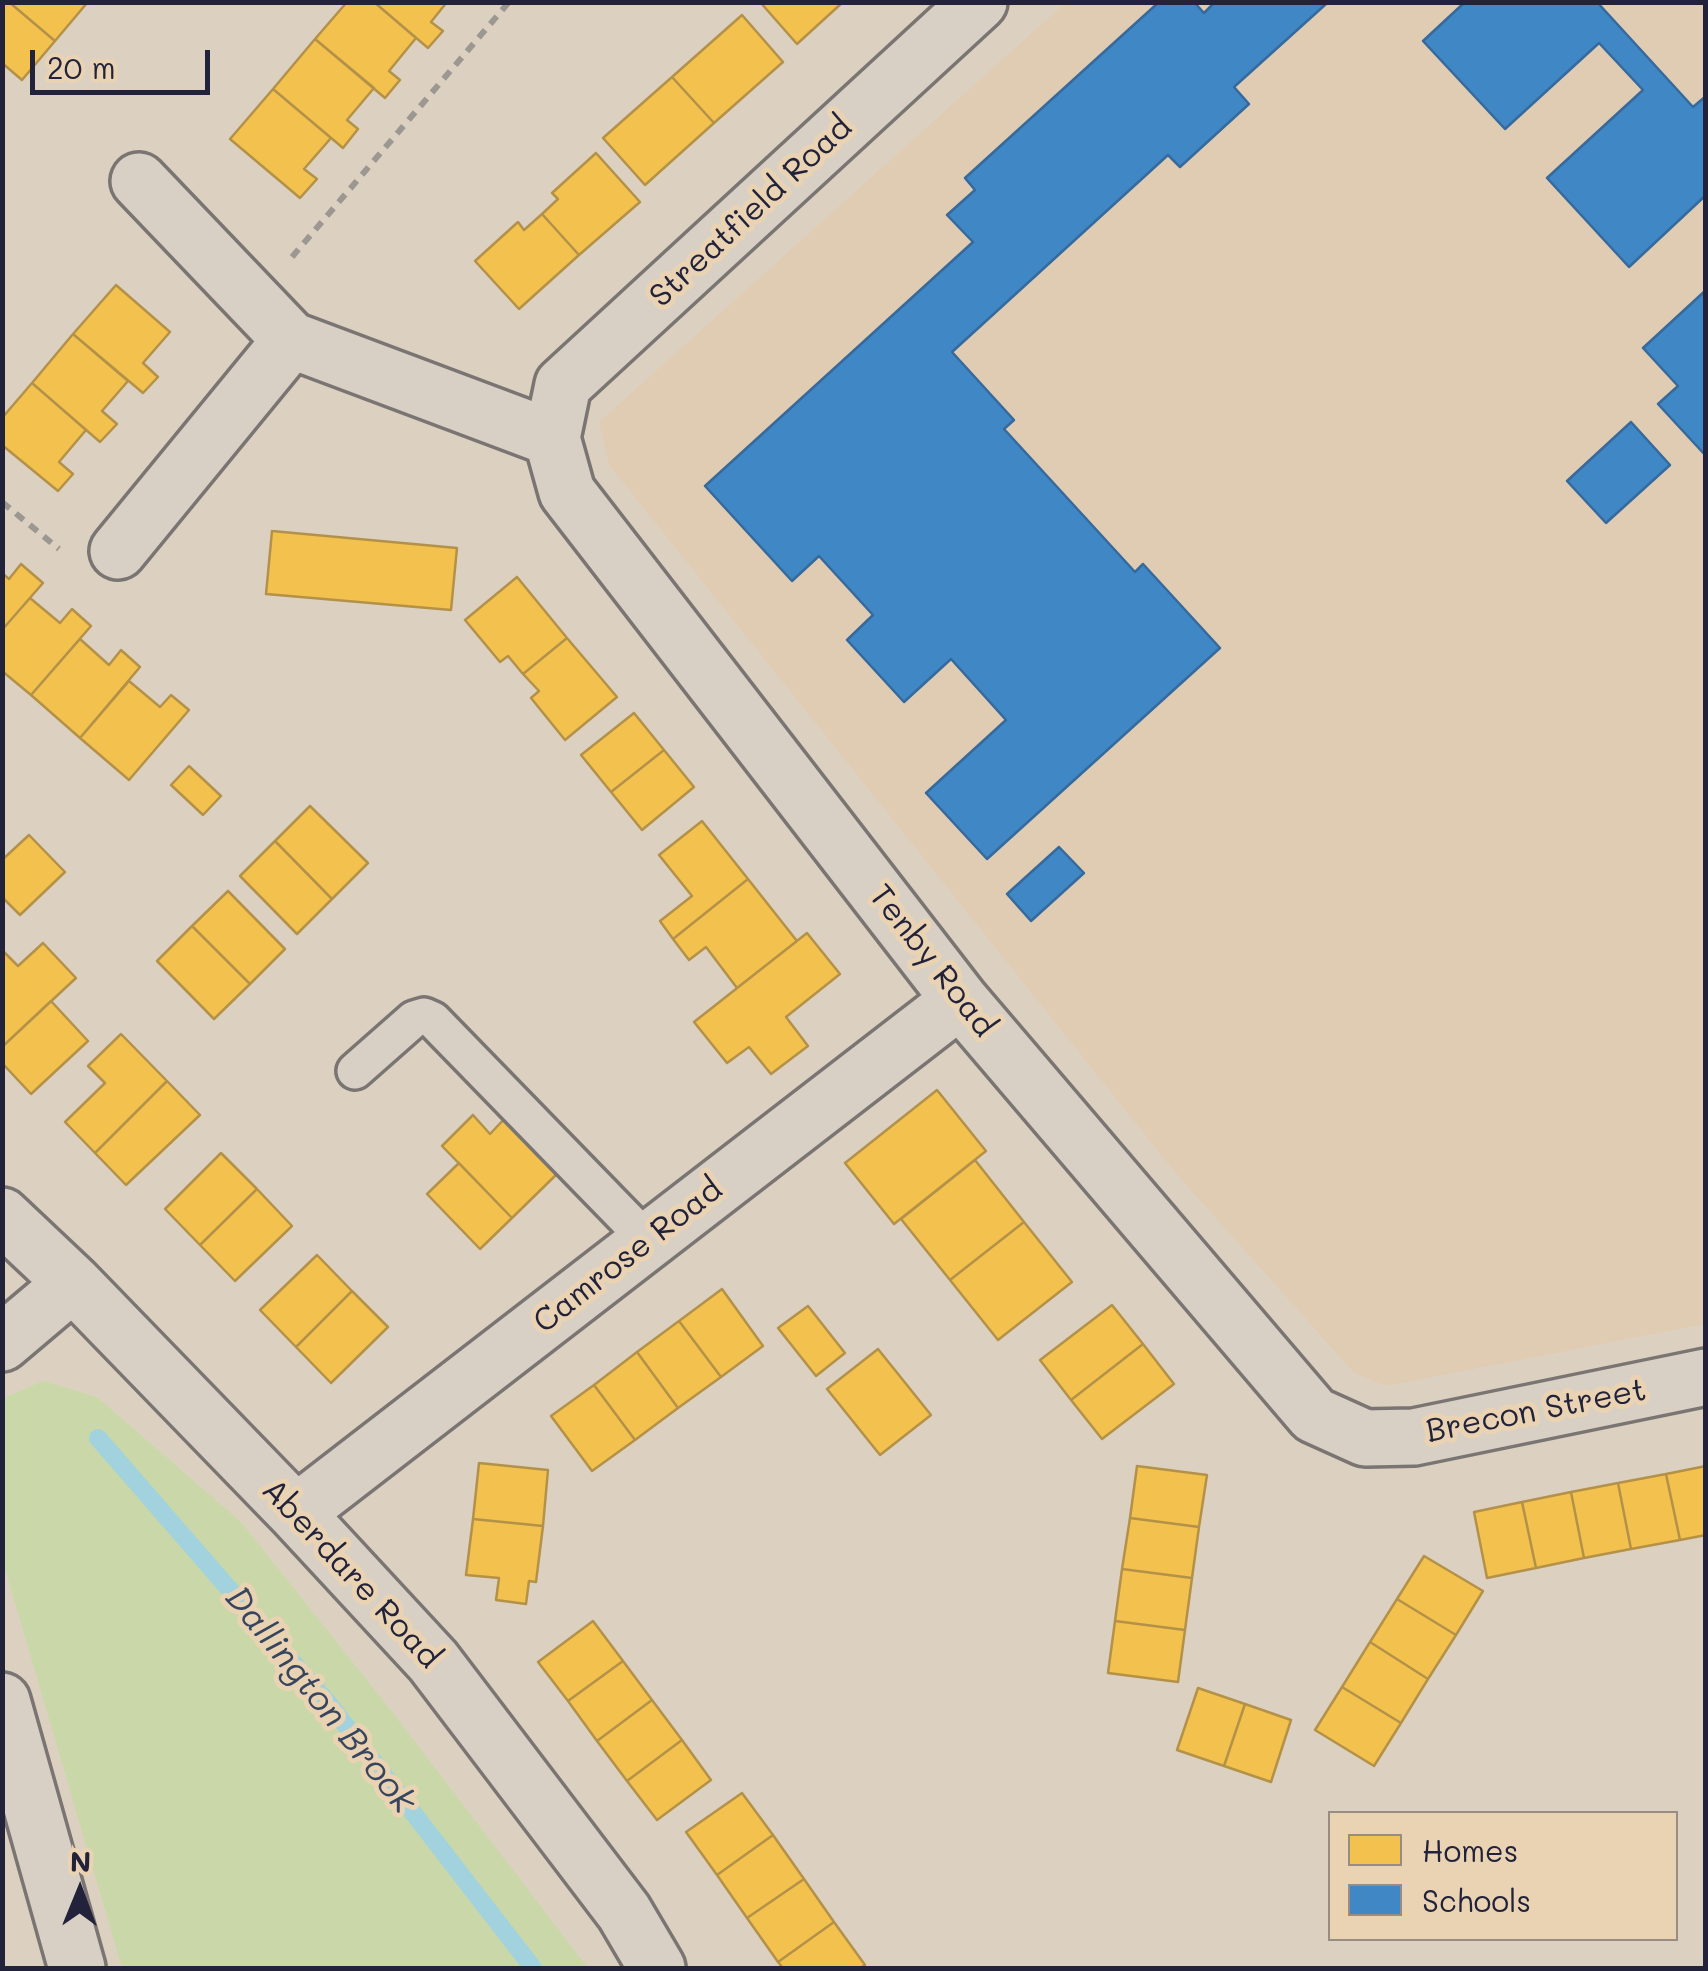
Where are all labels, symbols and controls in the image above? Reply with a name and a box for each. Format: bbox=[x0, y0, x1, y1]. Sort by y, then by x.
scale bar bbox=[35, 30, 215, 92]
text: 20 m bbox=[47, 47, 116, 87]
street label: Streatfield Road bbox=[642, 109, 860, 315]
street label: Tenby Road bbox=[861, 877, 1003, 1045]
street label: Camrose Road bbox=[526, 1170, 730, 1342]
street label: Brecon Street bbox=[1423, 1371, 1649, 1451]
street label: Aberdare Road bbox=[254, 1472, 448, 1676]
water label: Dallington Brook bbox=[216, 1578, 424, 1822]
legend bbox=[1328, 1811, 1678, 1941]
text: Homes bbox=[1422, 1830, 1518, 1870]
north arrow bbox=[30, 1841, 130, 1941]
text: N bbox=[70, 1843, 91, 1879]
text: Schools bbox=[1422, 1880, 1531, 1920]

